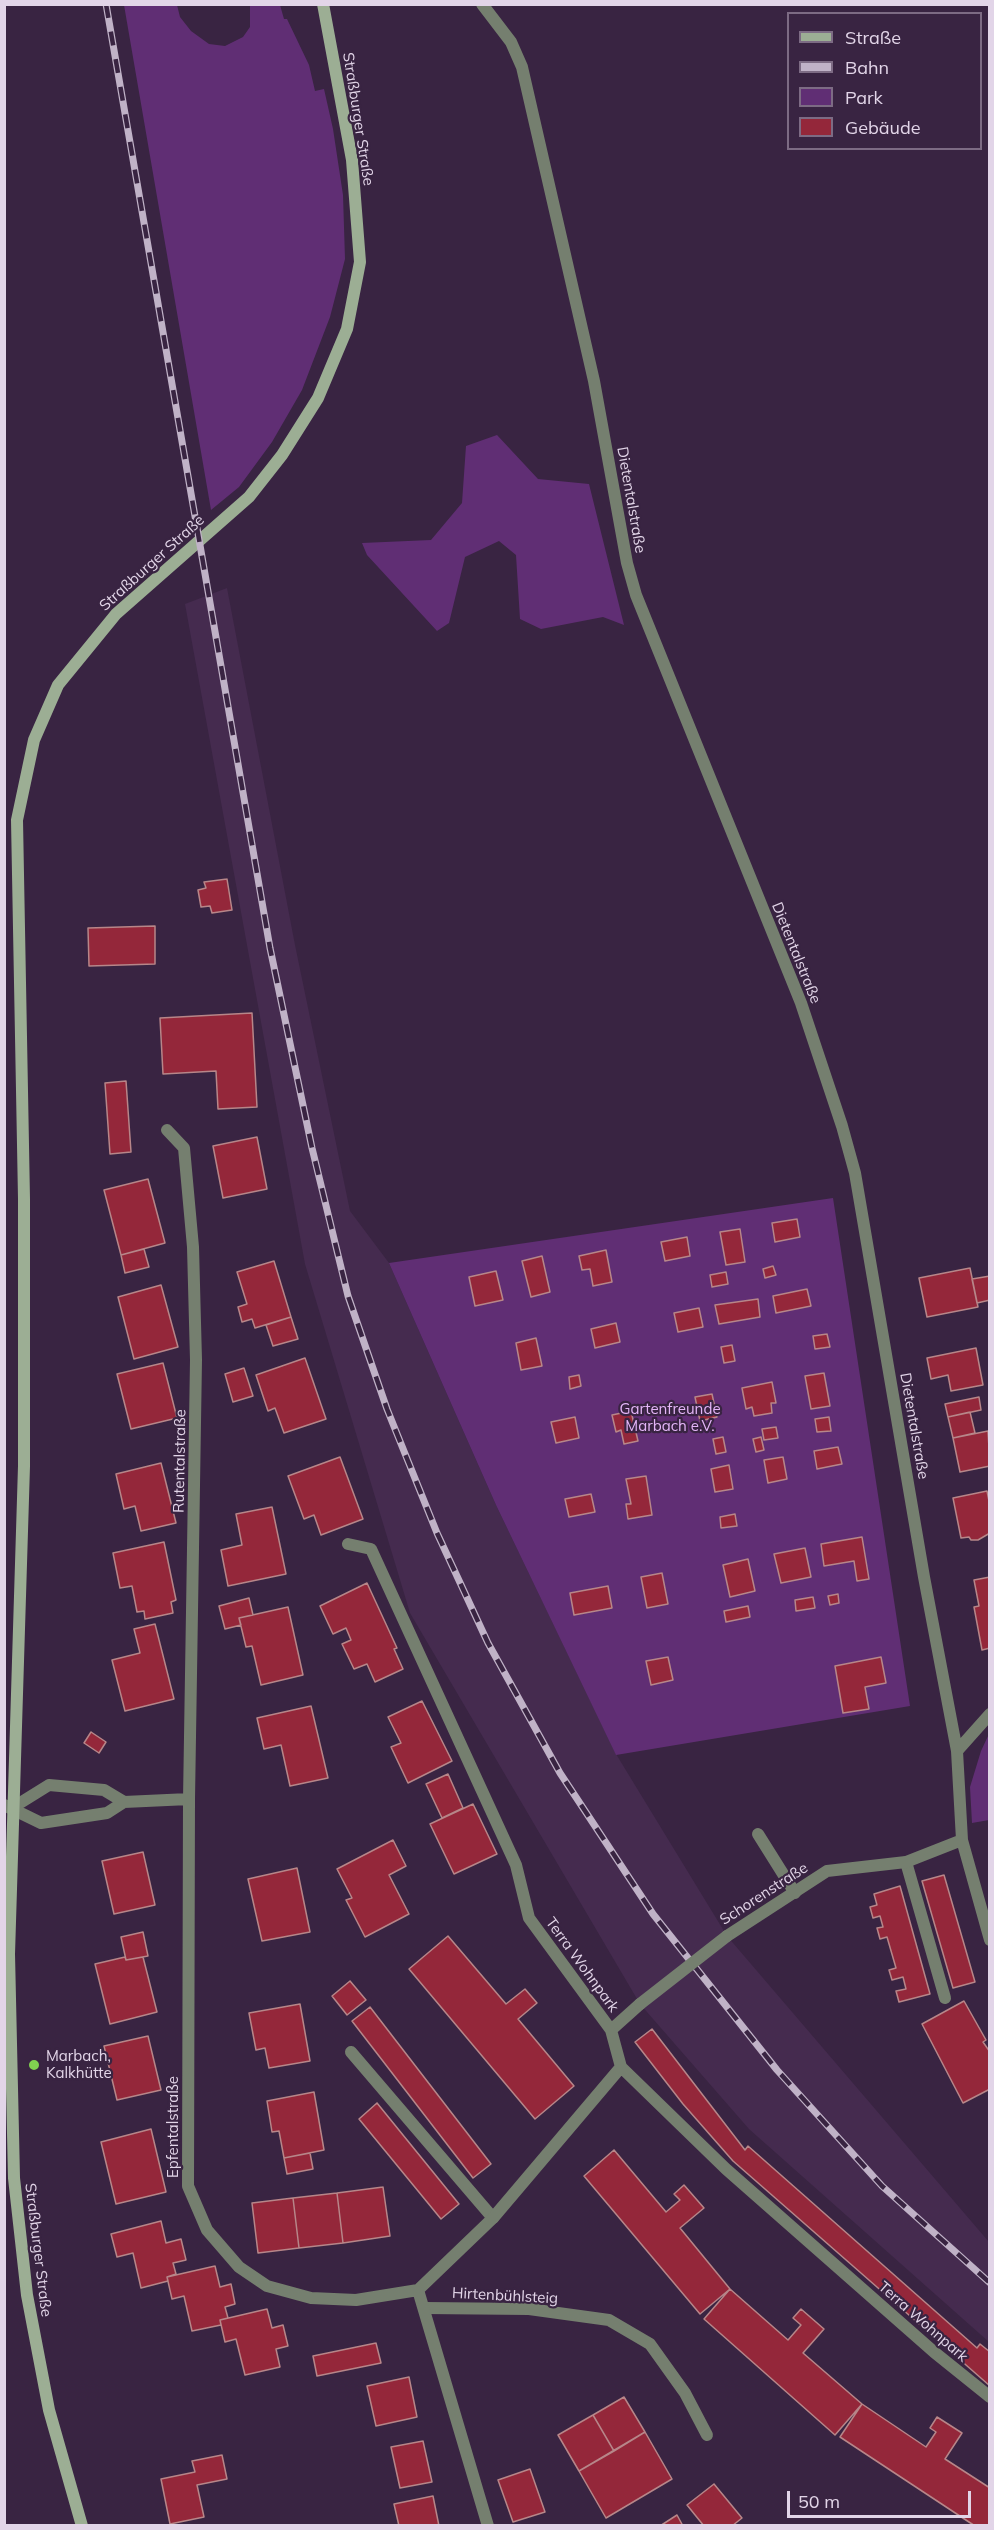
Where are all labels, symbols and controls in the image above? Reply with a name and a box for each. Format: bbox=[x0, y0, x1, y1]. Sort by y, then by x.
legend bbox=[787, 12, 982, 150]
text: Straße bbox=[845, 26, 901, 49]
street label: Straßburger Straße bbox=[339, 51, 377, 187]
text: Bahn bbox=[845, 56, 889, 79]
text: Park bbox=[845, 86, 883, 109]
text: Gebäude bbox=[845, 116, 921, 139]
street label: Dietentalstraße bbox=[613, 445, 649, 555]
street label: Straßburger Straße bbox=[96, 511, 208, 615]
street label: Dietentalstraße bbox=[768, 900, 824, 1006]
street label: Dietentalstraße bbox=[896, 1371, 932, 1481]
park label: Gartenfreunde Marbach e.V. bbox=[619, 1400, 721, 1435]
street label: Rutentalstraße bbox=[170, 1409, 190, 1513]
street label: Schorenstraße bbox=[717, 1859, 811, 1929]
street label: Terra Wohnpark bbox=[542, 1914, 622, 2016]
place label: Marbach, Kalkhütte bbox=[46, 2047, 112, 2082]
marker: Marbach, Kalkhütte bbox=[27, 2058, 41, 2072]
street label: Epfentalstraße bbox=[164, 2076, 182, 2178]
street label: Straßburger Straße bbox=[21, 2182, 55, 2318]
street label: Terra Wohnpark bbox=[874, 2278, 972, 2366]
street label: Hirtenbühlsteig bbox=[451, 2284, 559, 2308]
scale bar bbox=[790, 2479, 974, 2517]
text: 50 m bbox=[798, 2490, 840, 2513]

